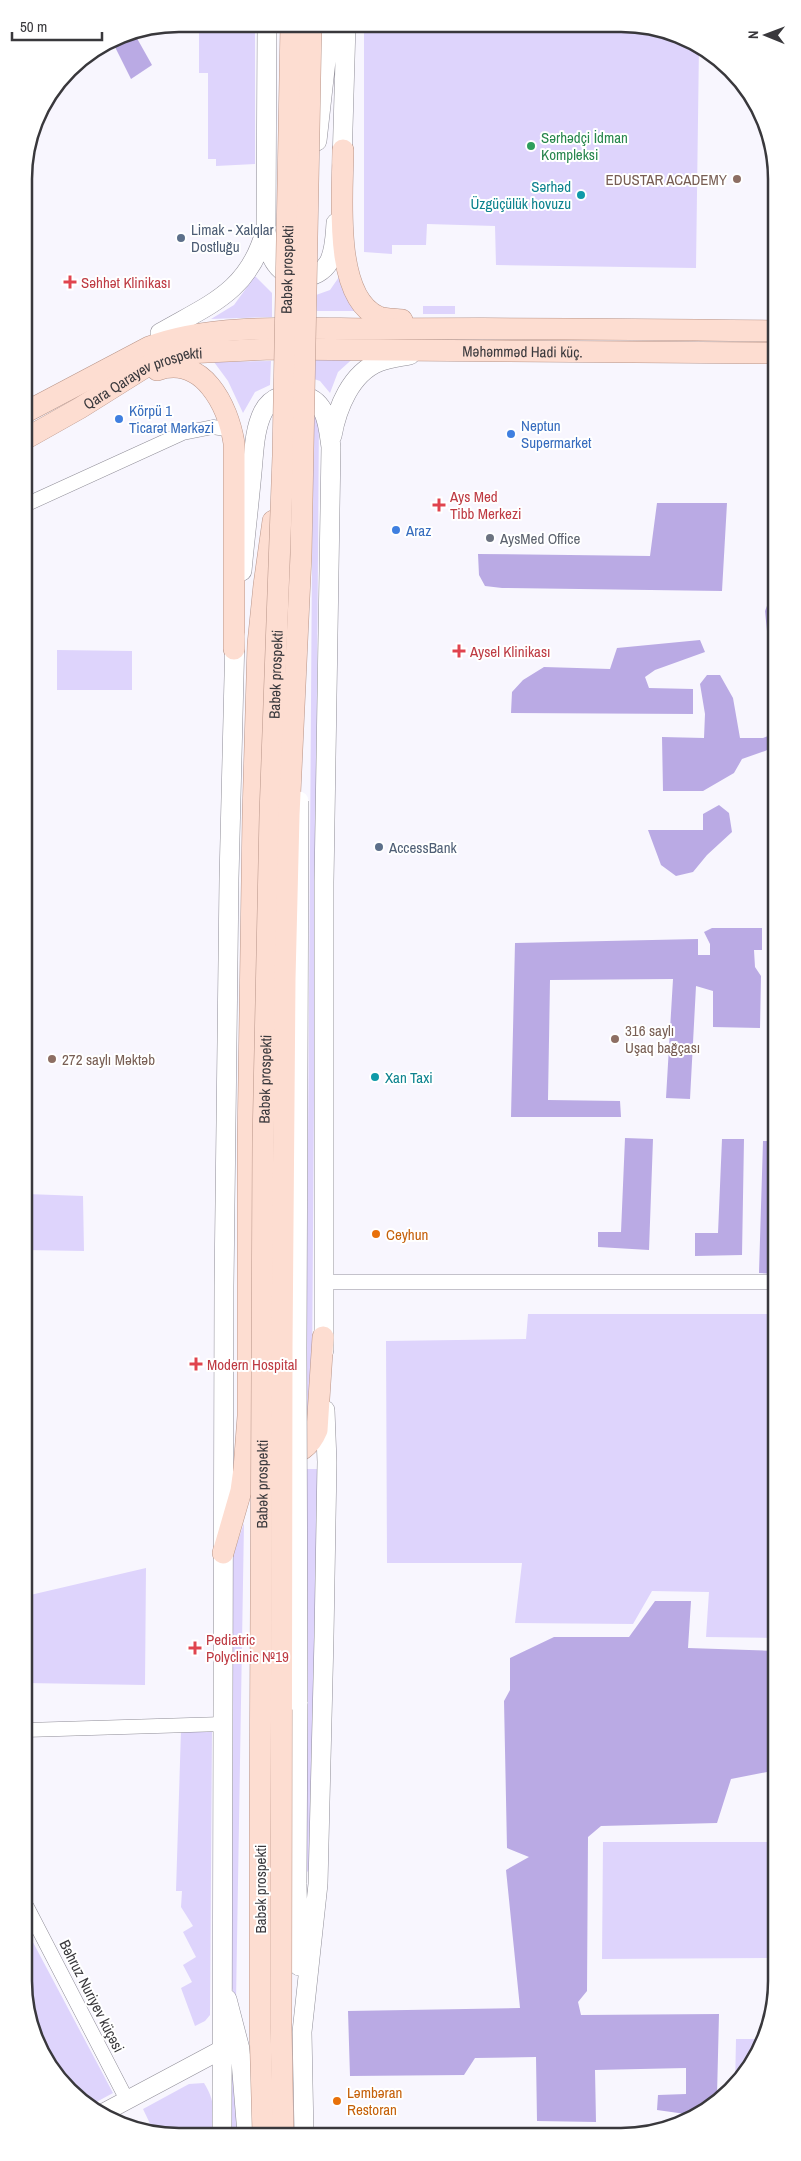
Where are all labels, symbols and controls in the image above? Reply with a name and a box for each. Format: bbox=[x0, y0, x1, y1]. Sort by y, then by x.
scale bar bbox=[12, 10, 102, 42]
north arrow bbox=[741, 10, 791, 60]
text: 50 m bbox=[20, 16, 47, 37]
text: N bbox=[744, 30, 762, 39]
place label: Sərhədçi İdman Kompleksi bbox=[541, 127, 628, 165]
marker: Sərhədçi İdman Kompleksi bbox=[525, 140, 537, 152]
place label: EDUSTAR ACADEMY bbox=[606, 169, 728, 190]
marker: EDUSTAR ACADEMY bbox=[731, 173, 743, 185]
place label: Sərhəd Üzgüçülük hovuzu bbox=[470, 176, 571, 214]
marker: Sərhəd Üzgüçülük hovuzu bbox=[575, 189, 587, 201]
place label: Limak - Xalqlar Dostluğu bbox=[191, 219, 274, 257]
street label: Babək prospekti bbox=[275, 225, 298, 314]
marker: Limak - Xalqlar Dostluğu bbox=[175, 232, 187, 244]
place label: Səhhət Klinikası bbox=[81, 272, 171, 293]
marker: Səhhət Klinikası bbox=[63, 275, 77, 289]
street label: Məhəmməd Hadi küç. bbox=[462, 340, 583, 362]
street label: Qara Qarayev prospekti bbox=[79, 342, 203, 414]
place label: Körpü 1 Ticarət Mərkəzi bbox=[129, 400, 214, 438]
marker: Körpü 1 Ticarət Mərkəzi bbox=[113, 413, 125, 425]
place label: Neptun Supermarket bbox=[521, 415, 592, 453]
marker: Neptun Supermarket bbox=[505, 428, 517, 440]
place label: Ays Med Tibb Merkezi bbox=[449, 486, 522, 524]
marker: Ays Med Tibb Merkezi bbox=[432, 498, 446, 512]
place label: Araz bbox=[405, 520, 431, 541]
marker: Araz bbox=[390, 524, 402, 536]
place label: AysMed Office bbox=[499, 528, 580, 549]
marker: AysMed Office bbox=[484, 532, 496, 544]
street label: Babək prospekti bbox=[263, 629, 287, 719]
place label: Aysel Klinikası bbox=[469, 641, 550, 662]
marker: Aysel Klinikası bbox=[452, 644, 466, 658]
place label: AccessBank bbox=[388, 837, 458, 858]
marker: AccessBank bbox=[373, 841, 385, 853]
place label: 316 saylı Uşaq bağçası bbox=[625, 1020, 700, 1058]
marker: 316 saylı Uşaq bağçası bbox=[609, 1033, 621, 1045]
street label: Babək prospekti bbox=[253, 1034, 276, 1124]
place label: 272 saylı Məktəb bbox=[62, 1049, 155, 1070]
marker: 272 saylı Məktəb bbox=[46, 1053, 58, 1065]
place label: Xan Taxi bbox=[385, 1067, 433, 1088]
marker: Xan Taxi bbox=[369, 1071, 381, 1083]
place label: Ceyhun bbox=[386, 1224, 428, 1245]
marker: Ceyhun bbox=[370, 1228, 382, 1240]
place label: Modern Hospital bbox=[207, 1354, 297, 1375]
marker: Modern Hospital bbox=[189, 1357, 203, 1371]
street label: Babək prospekti bbox=[251, 1440, 272, 1529]
place label: Pediatric Polyclinic №19 bbox=[206, 1629, 289, 1667]
marker: Pediatric Polyclinic №19 bbox=[188, 1641, 202, 1655]
street label: Babək prospekti bbox=[250, 1845, 271, 1933]
street label: Bəhruz Nuriyev küçəsi bbox=[55, 1936, 129, 2056]
place label: Ləmbəran Restoran bbox=[347, 2082, 402, 2120]
marker: Ləmbəran Restoran bbox=[331, 2095, 343, 2107]

